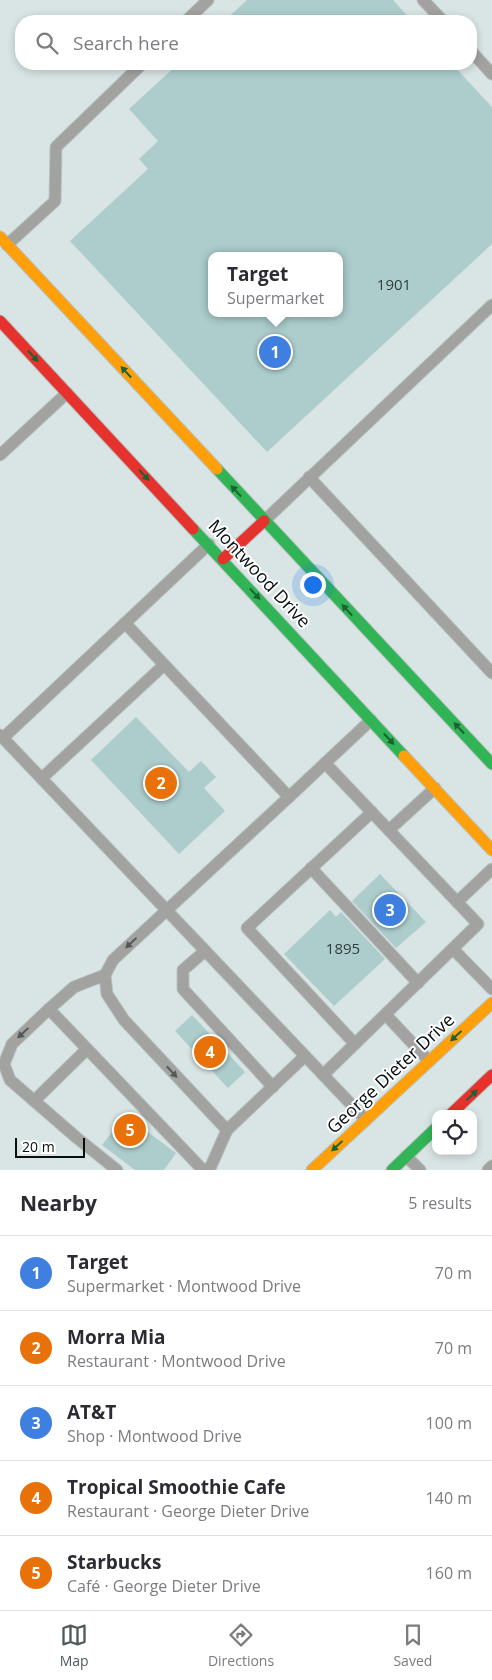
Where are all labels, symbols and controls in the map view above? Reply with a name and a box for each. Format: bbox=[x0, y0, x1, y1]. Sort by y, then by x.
search box bbox=[15, 15, 477, 70]
icon: search bbox=[33, 29, 61, 57]
text: Search here bbox=[73, 30, 179, 56]
popup bbox=[208, 252, 343, 317]
text: Target bbox=[227, 261, 288, 287]
house number: 1901 bbox=[377, 274, 411, 294]
text: Supermarket bbox=[227, 287, 324, 309]
pin: 1 bbox=[259, 333, 291, 371]
one-way arrow bbox=[27, 350, 39, 362]
one-way arrow bbox=[120, 367, 132, 379]
one-way arrow bbox=[138, 469, 150, 481]
one-way arrow bbox=[230, 486, 242, 498]
street label: Montwood Drive bbox=[204, 514, 316, 632]
your location bbox=[300, 572, 326, 598]
one-way arrow bbox=[249, 587, 261, 599]
one-way arrow bbox=[341, 604, 353, 616]
one-way arrow bbox=[453, 723, 465, 735]
one-way arrow bbox=[383, 733, 395, 745]
pin: 2 bbox=[145, 764, 177, 802]
pin: 3 bbox=[374, 891, 406, 929]
one-way arrow bbox=[125, 938, 137, 949]
house number: 1895 bbox=[326, 938, 360, 958]
street label: George Dieter Drive bbox=[321, 1008, 459, 1138]
one-way arrow bbox=[18, 1027, 30, 1039]
one-way arrow bbox=[451, 1030, 463, 1042]
pin: 4 bbox=[194, 1033, 226, 1071]
one-way arrow bbox=[166, 1065, 178, 1077]
one-way arrow bbox=[465, 1089, 477, 1101]
map controls bbox=[432, 1110, 477, 1155]
button: locate bbox=[432, 1110, 477, 1155]
pin: 5 bbox=[114, 1111, 146, 1149]
scale bar bbox=[15, 1135, 85, 1158]
text: 20 m bbox=[22, 1137, 55, 1156]
one-way arrow bbox=[331, 1140, 343, 1152]
text: Nearby bbox=[20, 1189, 97, 1217]
text: 5 results bbox=[408, 1192, 472, 1214]
text: Target bbox=[67, 1249, 128, 1275]
text: 1 bbox=[31, 1262, 41, 1284]
text: 70 m bbox=[435, 1262, 472, 1284]
text: Supermarket · Montwood Drive bbox=[67, 1275, 301, 1297]
text: Morra Mia bbox=[67, 1324, 166, 1350]
text: 2 bbox=[31, 1337, 41, 1359]
text: 70 m bbox=[435, 1337, 472, 1359]
text: Restaurant · Montwood Drive bbox=[67, 1350, 286, 1372]
text: AT&T bbox=[67, 1399, 116, 1425]
text: 3 bbox=[31, 1412, 41, 1434]
text: 100 m bbox=[426, 1412, 472, 1434]
text: Shop · Montwood Drive bbox=[67, 1425, 242, 1447]
text: Tropical Smoothie Cafe bbox=[67, 1474, 286, 1500]
text: 4 bbox=[31, 1487, 41, 1509]
text: 140 m bbox=[426, 1487, 472, 1509]
text: Restaurant · George Dieter Drive bbox=[67, 1500, 309, 1522]
text: Starbucks bbox=[67, 1549, 161, 1575]
text: 5 bbox=[31, 1562, 41, 1584]
text: 160 m bbox=[426, 1562, 472, 1584]
text: Café · George Dieter Drive bbox=[67, 1575, 261, 1597]
tab: Map bbox=[60, 1621, 89, 1670]
tab: Directions bbox=[208, 1621, 274, 1670]
tab: Saved bbox=[393, 1621, 432, 1670]

